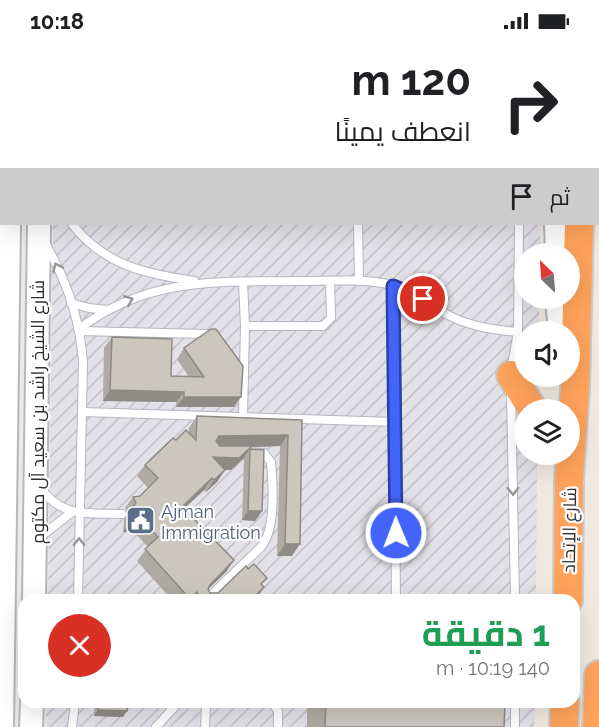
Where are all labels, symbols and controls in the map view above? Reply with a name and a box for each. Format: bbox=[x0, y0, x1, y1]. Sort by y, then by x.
text: 10:18 bbox=[30, 8, 84, 34]
text: 120 m bbox=[352, 56, 471, 105]
icon: right bbox=[492, 66, 570, 144]
text: انعطف يمينًا bbox=[334, 116, 471, 147]
icon: arrive bbox=[505, 180, 538, 213]
text: ثم bbox=[550, 184, 570, 210]
north arrow bbox=[514, 243, 580, 309]
map controls bbox=[514, 243, 580, 465]
one-way arrow bbox=[52, 262, 64, 273]
pin bbox=[397, 273, 448, 324]
street label: شارع الشيخ راشد بن سعيد آل مكتوم bbox=[27, 280, 50, 544]
icon: arrive bbox=[406, 282, 439, 315]
one-way arrow bbox=[123, 295, 134, 307]
button: sound bbox=[514, 321, 580, 387]
button: layers bbox=[514, 399, 580, 465]
one-way arrow bbox=[507, 487, 519, 496]
street label: شارع الإتحاد bbox=[558, 487, 582, 573]
place label: Ajman Immigration bbox=[161, 501, 261, 543]
position arrow bbox=[364, 501, 428, 565]
public building icon: Ajman Immigration bbox=[124, 505, 156, 537]
one-way arrow bbox=[73, 537, 85, 546]
text: 1 دقيقة bbox=[422, 612, 550, 654]
button: close bbox=[48, 614, 111, 677]
text: 140 m · 10:19 bbox=[436, 656, 550, 680]

